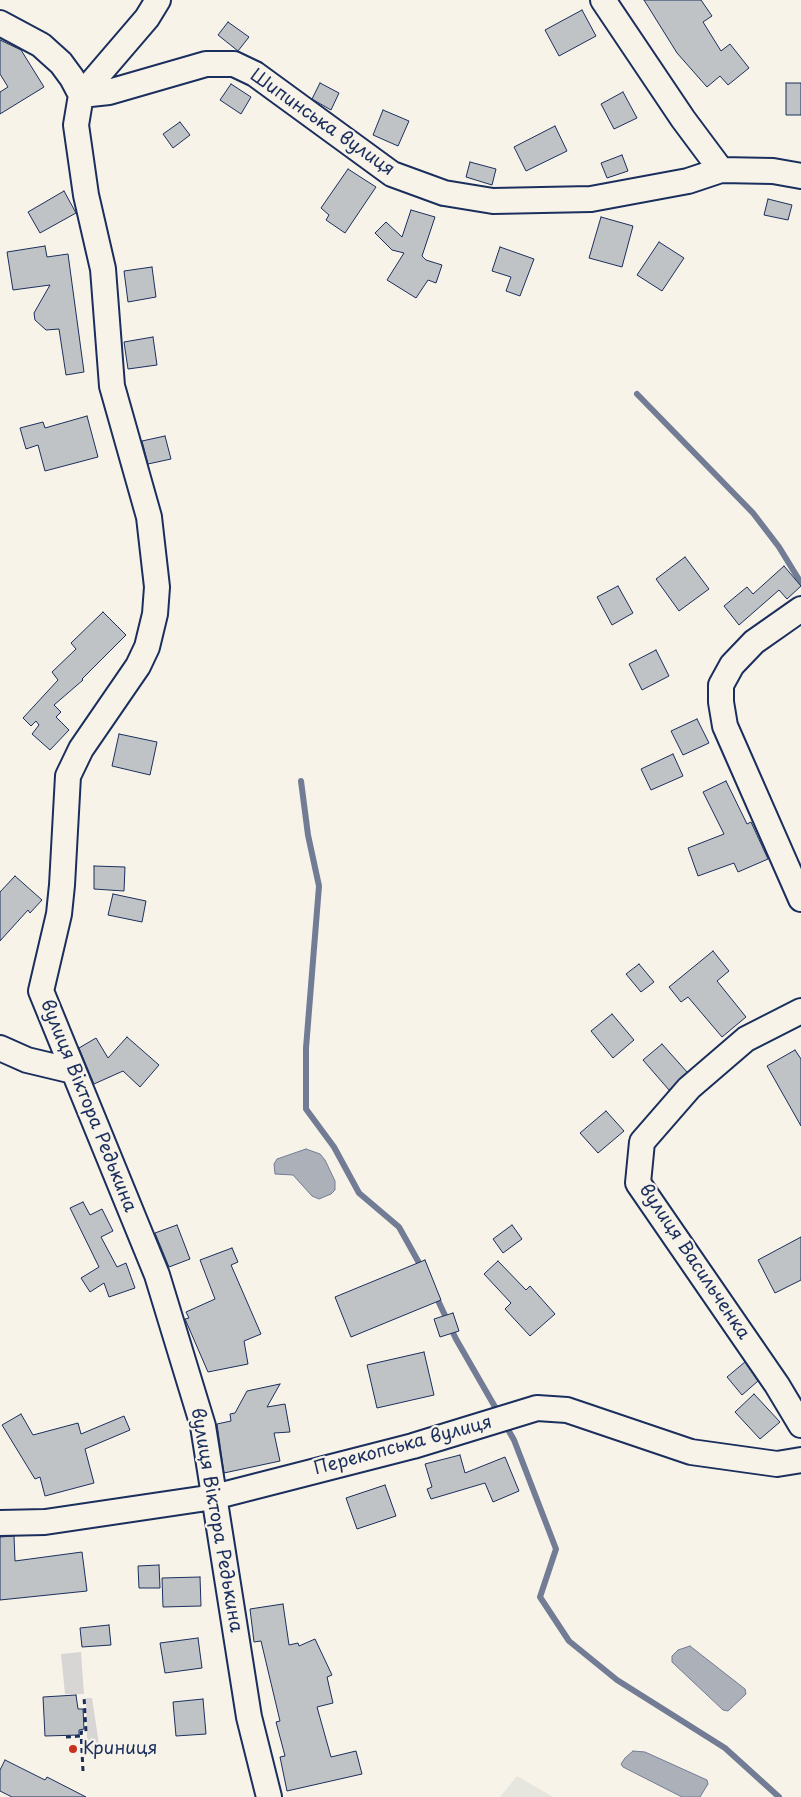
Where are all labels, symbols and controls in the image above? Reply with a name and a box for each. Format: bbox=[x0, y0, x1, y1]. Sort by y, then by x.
street label: Шипинська вулиця bbox=[246, 65, 398, 181]
street label: вулиця Віктора Редькина bbox=[35, 997, 141, 1215]
street label: вулиця Васильченка bbox=[634, 1180, 754, 1344]
street label: вулиця Віктора Редькина bbox=[186, 1406, 246, 1634]
street label: Перекопська вулиця bbox=[312, 1412, 494, 1480]
place label: Криниця bbox=[83, 1738, 157, 1760]
marker: Криниця bbox=[67, 1743, 79, 1755]

